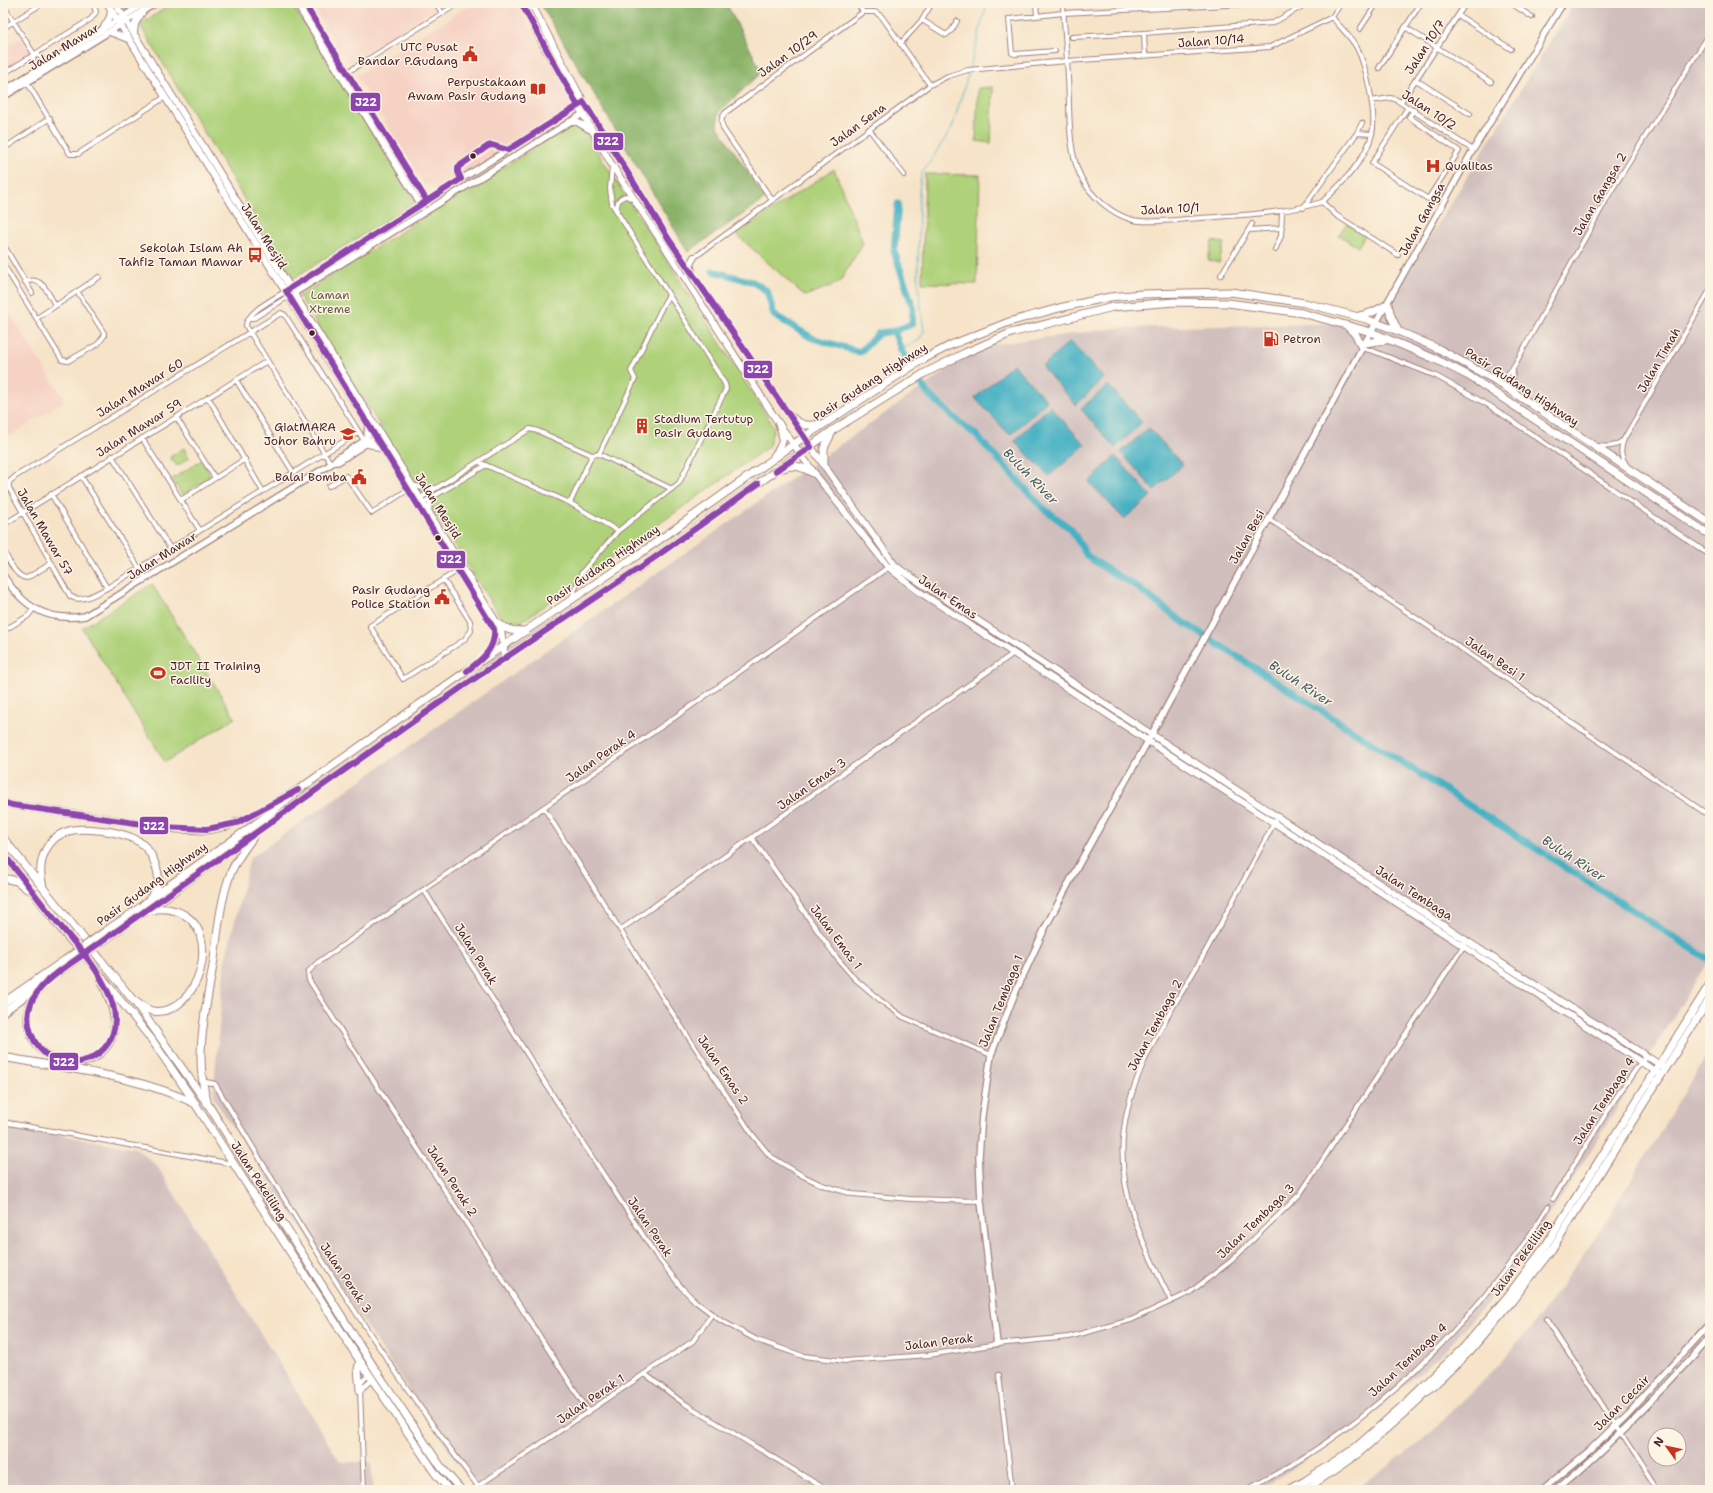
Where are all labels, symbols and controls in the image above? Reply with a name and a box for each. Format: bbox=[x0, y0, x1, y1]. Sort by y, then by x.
street label: Jalan 10/7 bbox=[1401, 16, 1449, 78]
street label: Jalan Mawar bbox=[26, 20, 102, 74]
street label: Jalan 10/29 bbox=[755, 27, 821, 81]
street label: Jalan 10/14 bbox=[1177, 31, 1245, 51]
place label: UTC Pusat Bandar P.Gudang bbox=[358, 39, 458, 69]
public building icon: UTC Pusat Bandar P.Gudang bbox=[461, 45, 479, 63]
place label: Perpustakaan Awam Pasir Gudang bbox=[407, 74, 526, 104]
library icon: Perpustakaan Awam Pasir Gudang bbox=[529, 80, 547, 98]
street label: Jalan 10/2 bbox=[1399, 86, 1459, 134]
line badge: J22 bbox=[350, 92, 381, 112]
text: J22 bbox=[355, 95, 377, 110]
street label: Jalan Sena bbox=[827, 99, 889, 151]
line badge: J22 bbox=[593, 132, 624, 151]
text: J22 bbox=[597, 134, 619, 149]
street label: Jalan Gangsa 2 bbox=[1570, 149, 1630, 239]
unlabelled marker bbox=[468, 151, 478, 161]
hospital icon: Qualitas bbox=[1424, 157, 1442, 175]
place label: Qualitas bbox=[1445, 158, 1493, 174]
street label: Jalan Gangsa bbox=[1395, 179, 1449, 258]
street label: Jalan 10/1 bbox=[1140, 199, 1200, 219]
street label: Jalan Mesjid bbox=[237, 200, 291, 272]
place label: Sekolah Islam Ah Tahfiz Taman Mawar bbox=[119, 240, 243, 270]
bus stop icon: Sekolah Islam Ah Tahfiz Taman Mawar bbox=[246, 246, 264, 264]
park label: Laman Xtreme bbox=[309, 287, 351, 317]
street label: Jalan Timah bbox=[1634, 325, 1684, 395]
unlabelled marker bbox=[307, 328, 317, 338]
fuel station icon: Petron bbox=[1262, 330, 1280, 348]
place label: Petron bbox=[1283, 331, 1321, 347]
street label: Pasir Gudang Highway bbox=[810, 339, 930, 425]
street label: Pasir Gudang Highway bbox=[1462, 344, 1582, 430]
street label: Jalan Mawar 60 bbox=[94, 355, 186, 421]
line badge: J22 bbox=[743, 360, 773, 379]
text: J22 bbox=[747, 362, 769, 377]
street label: Jalan Mawar 59 bbox=[93, 395, 185, 461]
place label: Stadium Tertutup Pasir Gudang bbox=[654, 411, 754, 441]
building icon: Stadium Tertutup Pasir Gudang bbox=[633, 417, 651, 435]
place label: GiatMARA Johor Bahru bbox=[264, 419, 336, 449]
school or university icon: GiatMARA Johor Bahru bbox=[339, 425, 357, 443]
water label: Buluh River bbox=[999, 444, 1062, 509]
public building icon: Balai Bomba bbox=[350, 468, 368, 486]
place label: Balai Bomba bbox=[275, 469, 348, 485]
street label: Jalan Mesjid bbox=[411, 470, 465, 542]
street label: Jalan Mawar 57 bbox=[14, 486, 76, 578]
street label: Jalan Besi bbox=[1226, 507, 1268, 567]
street label: Pasir Gudang Highway bbox=[543, 521, 663, 609]
street label: Jalan Mawar bbox=[124, 528, 200, 584]
unlabelled marker bbox=[433, 533, 443, 543]
line badge: J22 bbox=[436, 550, 466, 569]
text: J22 bbox=[440, 552, 462, 567]
street label: Jalan Emas bbox=[915, 571, 981, 623]
place label: Pasir Gudang Police Station bbox=[351, 582, 430, 612]
public building icon: Pasir Gudang Police Station bbox=[433, 588, 451, 606]
street label: Jalan Besi 1 bbox=[1462, 633, 1528, 685]
water label: Buluh River bbox=[1266, 657, 1336, 711]
place label: JDT II Training Facility bbox=[170, 658, 261, 688]
sports icon: JDT II Training Facility bbox=[149, 664, 167, 682]
street label: Jalan Perak 4 bbox=[563, 726, 639, 786]
street label: Jalan Emas 3 bbox=[774, 754, 850, 814]
line badge: J22 bbox=[139, 816, 169, 835]
text: J22 bbox=[143, 819, 165, 834]
water label: Buluh River bbox=[1539, 832, 1609, 886]
street label: Pasir Gudang Highway bbox=[94, 838, 211, 930]
street label: Jalan Tembaga bbox=[1372, 862, 1456, 924]
street label: Jalan Emas 1 bbox=[806, 901, 866, 973]
street label: Jalan Perak bbox=[451, 920, 501, 988]
street label: Jalan Tembaga 1 bbox=[975, 953, 1027, 1049]
street label: Jalan Tembaga 2 bbox=[1124, 976, 1186, 1074]
street label: Jalan Emas 2 bbox=[694, 1032, 752, 1108]
line badge: J22 bbox=[49, 1052, 79, 1071]
street label: Jalan Tembaga 4 bbox=[1570, 1054, 1638, 1148]
text: J22 bbox=[53, 1055, 75, 1070]
street label: Jalan Pekeliling bbox=[227, 1138, 291, 1224]
street label: Jalan Perak 2 bbox=[423, 1142, 481, 1220]
street label: Jalan Tembaga 3 bbox=[1214, 1180, 1298, 1262]
street label: Jalan Perak bbox=[624, 1194, 676, 1260]
street label: Jalan Pekeliling bbox=[1488, 1216, 1554, 1300]
street label: Jalan Perak 3 bbox=[317, 1240, 375, 1316]
street label: Jalan Tembaga 4 bbox=[1365, 1320, 1451, 1400]
street label: Jalan Perak bbox=[904, 1330, 974, 1354]
street label: Jalan Perak 1 bbox=[554, 1370, 628, 1428]
street label: Jalan Cecair bbox=[1591, 1371, 1654, 1434]
north arrow bbox=[1647, 1427, 1687, 1467]
text: N bbox=[1650, 1434, 1668, 1450]

